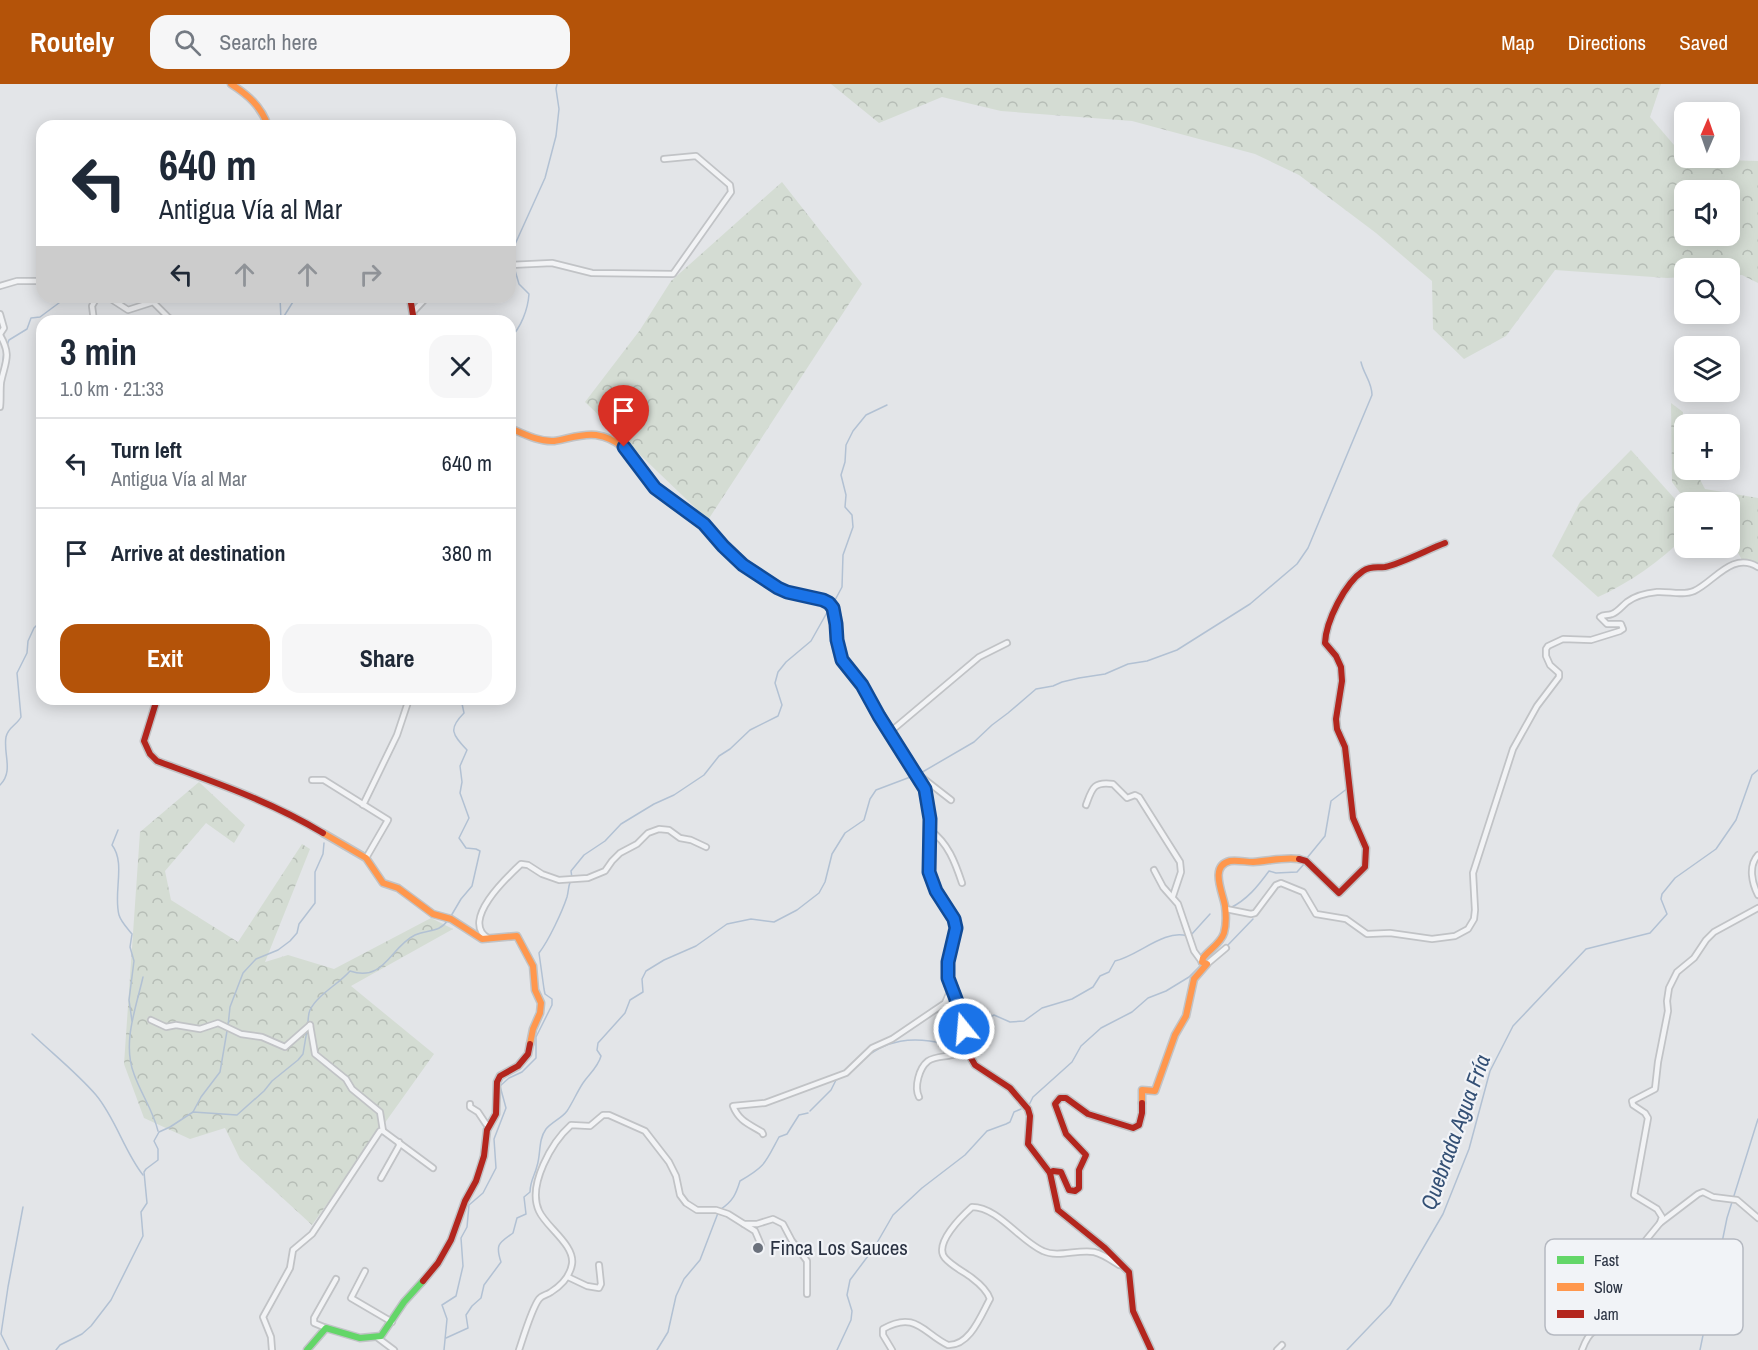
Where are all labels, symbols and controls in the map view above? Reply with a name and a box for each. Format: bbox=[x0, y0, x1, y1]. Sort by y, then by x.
search box bbox=[150, 15, 570, 69]
text: Routely bbox=[30, 23, 114, 61]
icon: search bbox=[171, 26, 204, 59]
text: Search here bbox=[219, 27, 317, 57]
text: Map bbox=[1501, 28, 1535, 57]
text: Directions bbox=[1568, 28, 1646, 57]
text: Saved bbox=[1679, 28, 1728, 57]
north arrow bbox=[1674, 102, 1740, 168]
map controls bbox=[1674, 102, 1740, 558]
text: 640 m bbox=[159, 137, 257, 193]
icon: left bbox=[60, 144, 138, 222]
button: sound bbox=[1674, 180, 1740, 246]
text: Antigua Vía al Mar bbox=[159, 191, 342, 227]
icon: left bbox=[165, 258, 198, 291]
icon: ahead bbox=[228, 258, 261, 291]
icon: ahead bbox=[291, 258, 324, 291]
icon: right bbox=[354, 258, 387, 291]
button: search bbox=[1674, 258, 1740, 324]
text: 3 min bbox=[60, 328, 137, 376]
button: close bbox=[429, 335, 492, 398]
button: layers bbox=[1674, 336, 1740, 402]
text: 1.0 km · 21:33 bbox=[60, 375, 164, 402]
pin bbox=[598, 385, 649, 447]
icon: arrive bbox=[607, 394, 640, 427]
button: + bbox=[1674, 414, 1740, 480]
text: Turn left bbox=[111, 435, 182, 465]
icon: left bbox=[60, 447, 93, 480]
text: 640 m bbox=[442, 448, 492, 478]
text: Antigua Vía al Mar bbox=[111, 465, 247, 492]
button: − bbox=[1674, 492, 1740, 558]
icon: arrive bbox=[60, 537, 93, 570]
text: Arrive at destination bbox=[111, 538, 285, 568]
text: 380 m bbox=[442, 538, 492, 568]
button: Exit bbox=[60, 624, 270, 693]
button: Share bbox=[282, 624, 492, 693]
position arrow bbox=[932, 997, 996, 1061]
water label: Quebrada Agua Fría bbox=[1413, 1050, 1497, 1214]
place label: Finca Los Sauces bbox=[770, 1233, 908, 1262]
legend bbox=[1545, 1239, 1743, 1335]
marker: Finca Los Sauces bbox=[751, 1241, 765, 1255]
text: Fast bbox=[1594, 1249, 1619, 1271]
text: Slow bbox=[1594, 1276, 1623, 1298]
text: Jam bbox=[1594, 1303, 1619, 1325]

